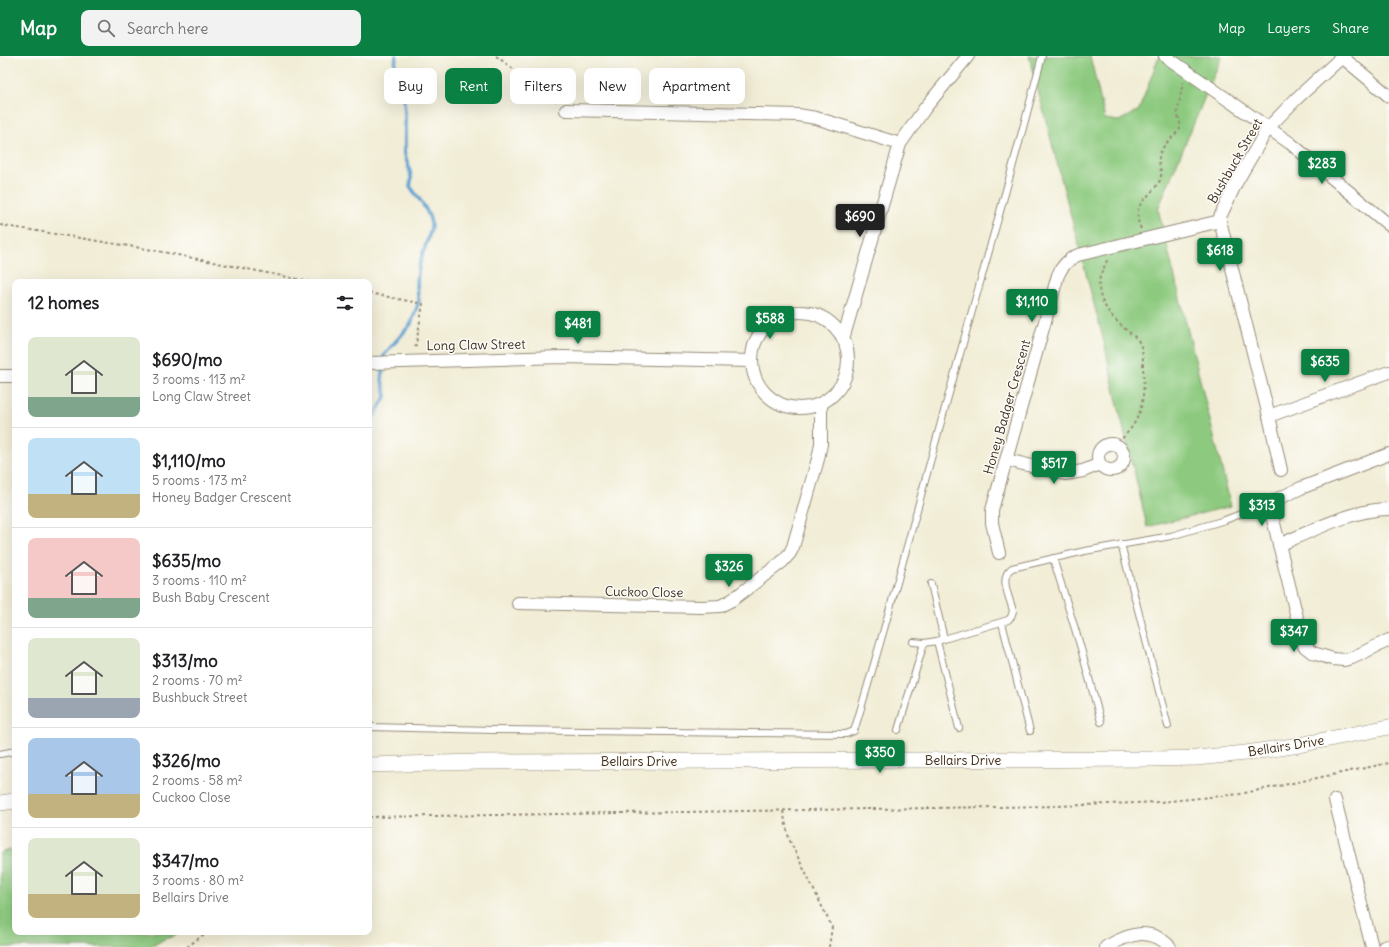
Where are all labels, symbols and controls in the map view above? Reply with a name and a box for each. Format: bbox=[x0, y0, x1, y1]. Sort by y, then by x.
search box bbox=[81, 10, 361, 46]
text: Map bbox=[20, 16, 57, 40]
icon: search bbox=[95, 17, 117, 39]
text: Search here bbox=[127, 19, 208, 38]
text: Map bbox=[1218, 19, 1245, 37]
text: Layers bbox=[1267, 19, 1310, 37]
text: Share bbox=[1332, 19, 1369, 37]
chip: Buy bbox=[384, 68, 437, 104]
chip: Rent bbox=[445, 68, 502, 104]
chip: Filters bbox=[510, 68, 576, 104]
chip: New bbox=[584, 68, 641, 104]
chip: Apartment bbox=[649, 68, 745, 104]
street label: Bushbuck Street bbox=[1204, 115, 1266, 207]
pin: $283 bbox=[1298, 151, 1346, 185]
text: $283 bbox=[1307, 155, 1337, 172]
pin: $690 bbox=[836, 204, 884, 238]
text: $690 bbox=[845, 208, 875, 225]
pin: $618 bbox=[1196, 238, 1244, 272]
text: $618 bbox=[1206, 242, 1234, 259]
pin: $1,110 bbox=[999, 289, 1065, 323]
text: 12 homes bbox=[28, 292, 99, 314]
icon: filters bbox=[334, 292, 356, 314]
text: $1,110 bbox=[1015, 293, 1049, 310]
pin: $588 bbox=[746, 306, 794, 340]
text: $588 bbox=[755, 310, 785, 327]
pin: $481 bbox=[554, 311, 602, 345]
text: $481 bbox=[564, 315, 592, 332]
street label: Long Claw Street bbox=[426, 336, 526, 354]
street label: Honey Badger Crescent bbox=[980, 337, 1035, 476]
text: $690/mo bbox=[152, 349, 222, 371]
pin: $635 bbox=[1301, 349, 1349, 383]
icon: home bbox=[60, 353, 108, 401]
text: $635 bbox=[1310, 353, 1340, 370]
text: 3 rooms · 113 m² bbox=[152, 371, 246, 388]
text: Long Claw Street bbox=[152, 388, 251, 405]
text: $1,110/mo bbox=[152, 450, 226, 472]
pin: $517 bbox=[1030, 451, 1078, 485]
icon: home bbox=[60, 454, 108, 502]
text: $517 bbox=[1041, 455, 1067, 472]
text: 5 rooms · 173 m² bbox=[152, 472, 247, 489]
text: Honey Badger Crescent bbox=[152, 489, 291, 506]
pin: $313 bbox=[1238, 493, 1286, 527]
text: $313 bbox=[1249, 497, 1276, 514]
text: $635/mo bbox=[152, 550, 221, 572]
icon: home bbox=[60, 554, 108, 602]
pin: $326 bbox=[705, 554, 753, 588]
text: $326 bbox=[714, 558, 744, 575]
text: 3 rooms · 110 m² bbox=[152, 572, 247, 589]
street label: Cuckoo Close bbox=[605, 583, 683, 601]
text: Bush Baby Crescent bbox=[152, 589, 270, 606]
pin: $347 bbox=[1270, 619, 1318, 653]
text: $347 bbox=[1280, 623, 1308, 640]
text: $313/mo bbox=[152, 650, 218, 672]
icon: home bbox=[60, 654, 108, 702]
text: 2 rooms · 70 m² bbox=[152, 672, 243, 689]
text: Bushbuck Street bbox=[152, 689, 247, 706]
street label: Bellairs Drive bbox=[1247, 732, 1325, 760]
pin: $350 bbox=[856, 740, 904, 774]
text: $350 bbox=[865, 744, 895, 761]
text: $326/mo bbox=[152, 750, 221, 772]
street label: Bellairs Drive bbox=[925, 752, 1001, 769]
street label: Bellairs Drive bbox=[601, 753, 677, 770]
icon: home bbox=[60, 754, 108, 802]
text: 2 rooms · 58 m² bbox=[152, 772, 243, 789]
text: Cuckoo Close bbox=[152, 789, 230, 806]
text: $347/mo bbox=[152, 850, 219, 872]
icon: home bbox=[60, 854, 108, 902]
text: 3 rooms · 80 m² bbox=[152, 872, 244, 889]
text: Bellairs Drive bbox=[152, 889, 229, 906]

